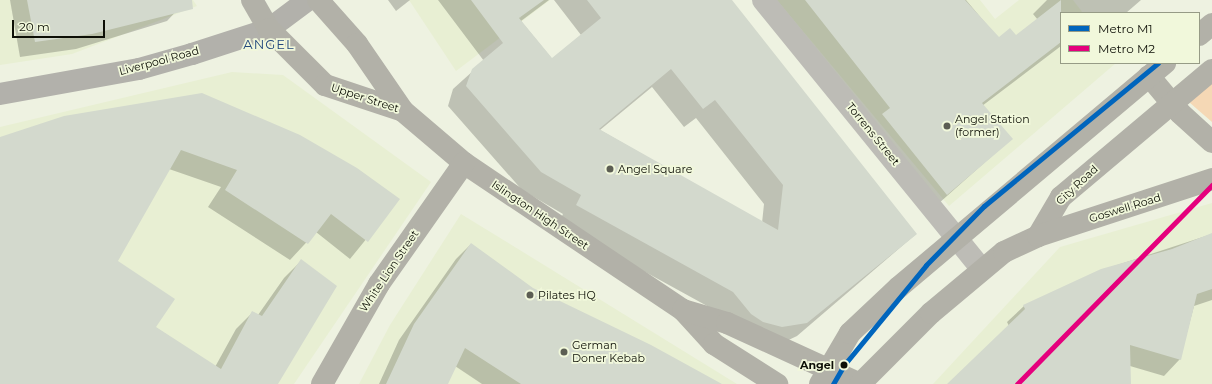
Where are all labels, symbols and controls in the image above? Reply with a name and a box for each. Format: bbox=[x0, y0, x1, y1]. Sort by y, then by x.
scale bar bbox=[14, 12, 107, 38]
legend bbox=[1060, 12, 1200, 64]
text: 20 m bbox=[19, 19, 50, 34]
text: Metro M1 bbox=[1098, 21, 1153, 36]
district label: ANGEL bbox=[243, 36, 295, 52]
text: Metro M2 bbox=[1098, 41, 1155, 56]
street label: Liverpool Road bbox=[118, 44, 200, 78]
street label: Upper Street bbox=[329, 81, 401, 115]
street label: Torrens Street bbox=[844, 100, 902, 168]
place label: Angel Station (former) bbox=[955, 113, 1030, 139]
marker: Angel Station (former) bbox=[942, 121, 952, 131]
place label: Angel Square bbox=[618, 162, 692, 176]
street label: City Road bbox=[1053, 162, 1101, 208]
marker: Angel Square bbox=[605, 164, 615, 174]
street label: Islington High Street bbox=[489, 178, 591, 252]
street label: Goswell Road bbox=[1088, 191, 1162, 225]
street label: White Lion Street bbox=[357, 228, 421, 314]
place label: Pilates HQ bbox=[538, 288, 596, 302]
marker: Pilates HQ bbox=[525, 290, 535, 300]
place label: German Doner Kebab bbox=[572, 339, 645, 365]
marker: German Doner Kebab bbox=[559, 347, 569, 357]
place label: Angel bbox=[800, 358, 834, 372]
marker: Angel bbox=[837, 358, 851, 372]

